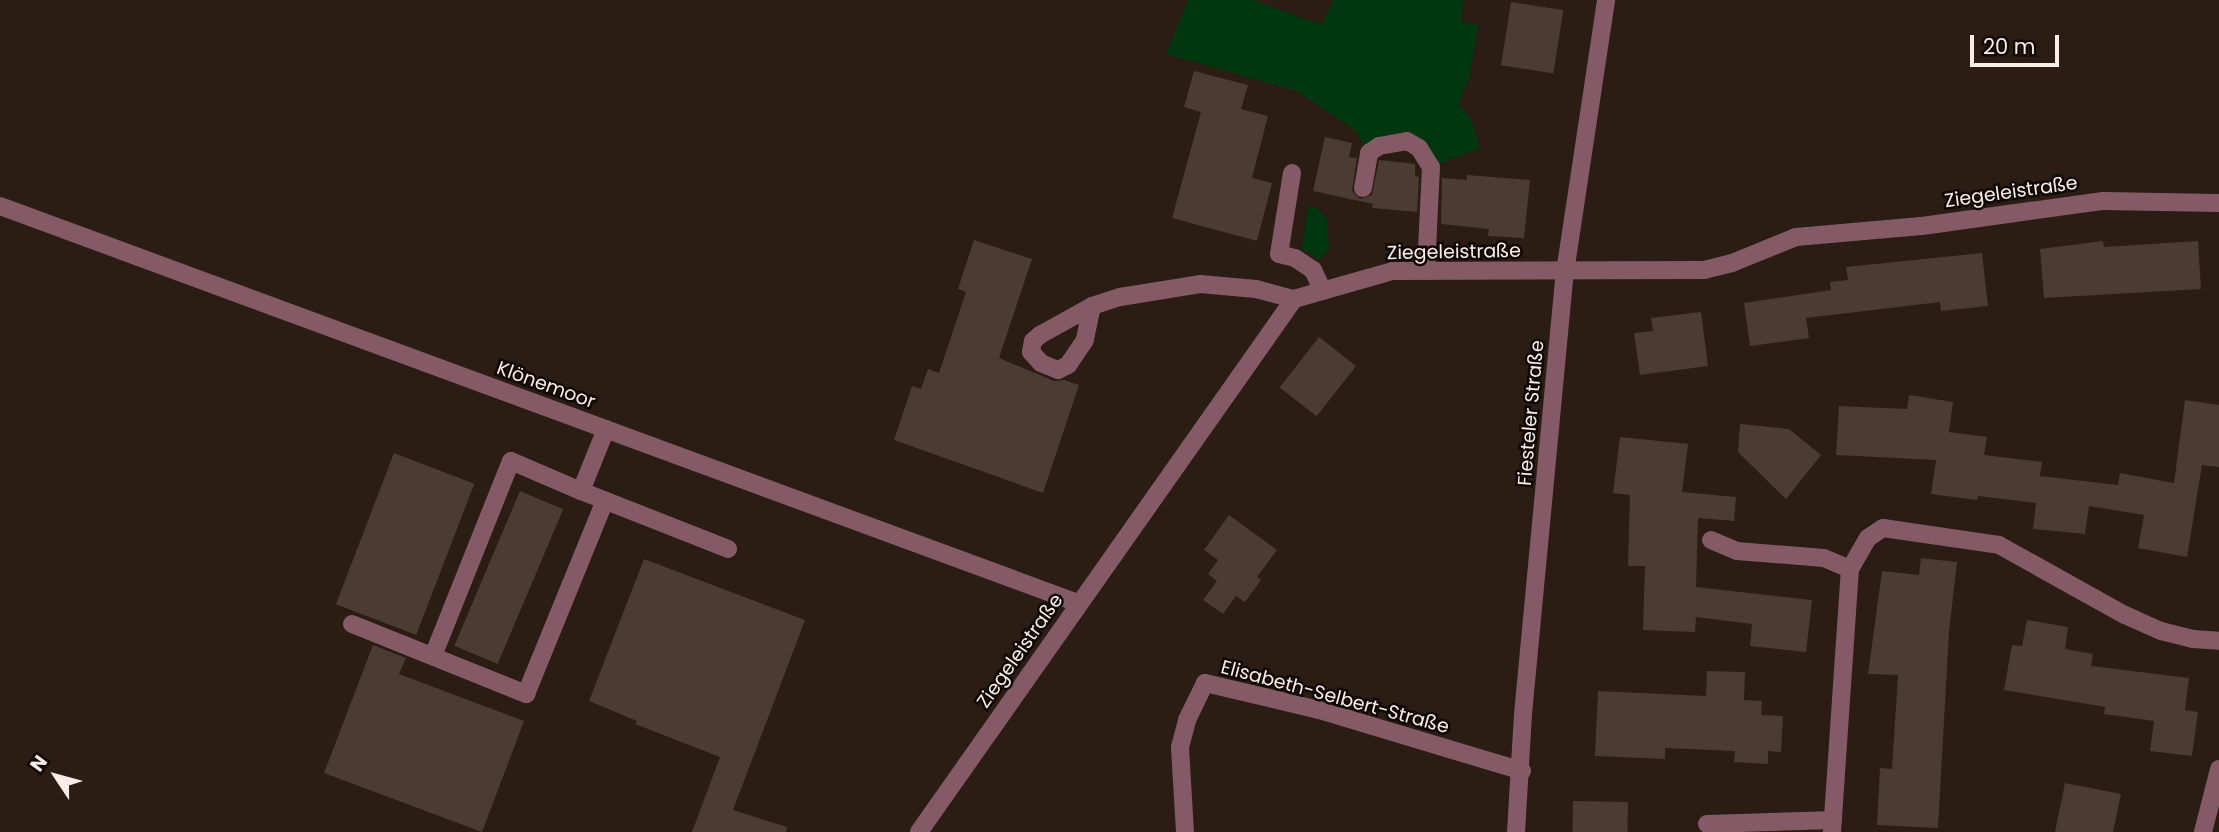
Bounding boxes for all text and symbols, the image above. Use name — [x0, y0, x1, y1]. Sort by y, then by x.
scale bar — [1974, 21, 2063, 65]
text: 20 m — [1983, 32, 2036, 61]
street label: Ziegeleistraße — [1943, 171, 2079, 213]
street label: Ziegeleistraße — [1387, 239, 1521, 265]
street label: Fiesteler Straße — [1513, 339, 1549, 487]
street label: Klönemoor — [494, 357, 598, 413]
street label: Ziegeleistraße — [972, 590, 1068, 712]
street label: Elisabeth-Selbert-Straße — [1218, 656, 1452, 738]
north arrow — [21, 741, 91, 811]
text: N — [23, 750, 54, 777]

